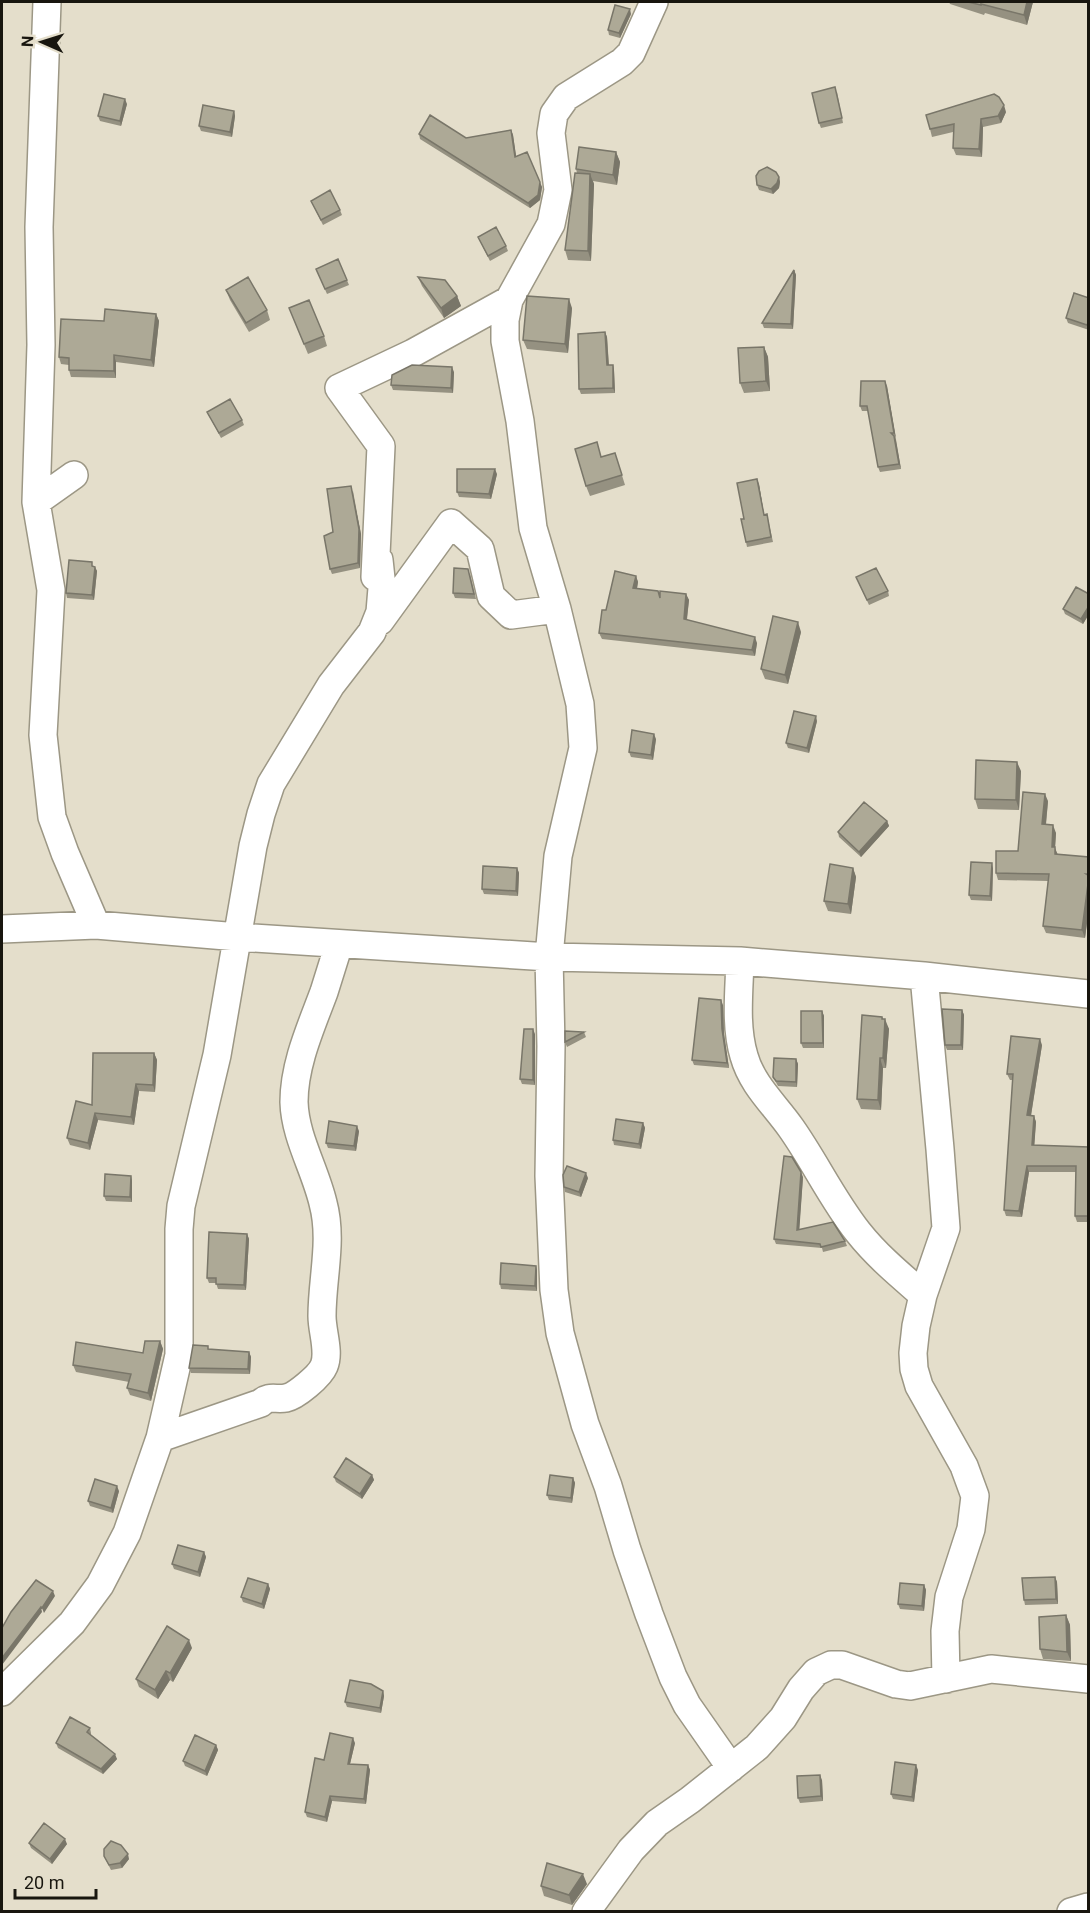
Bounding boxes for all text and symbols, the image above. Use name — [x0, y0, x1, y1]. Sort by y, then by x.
north arrow — [12, 12, 72, 72]
text: N — [18, 35, 37, 47]
scale bar — [15, 1862, 96, 1900]
text: 20 m — [24, 1872, 64, 1893]

